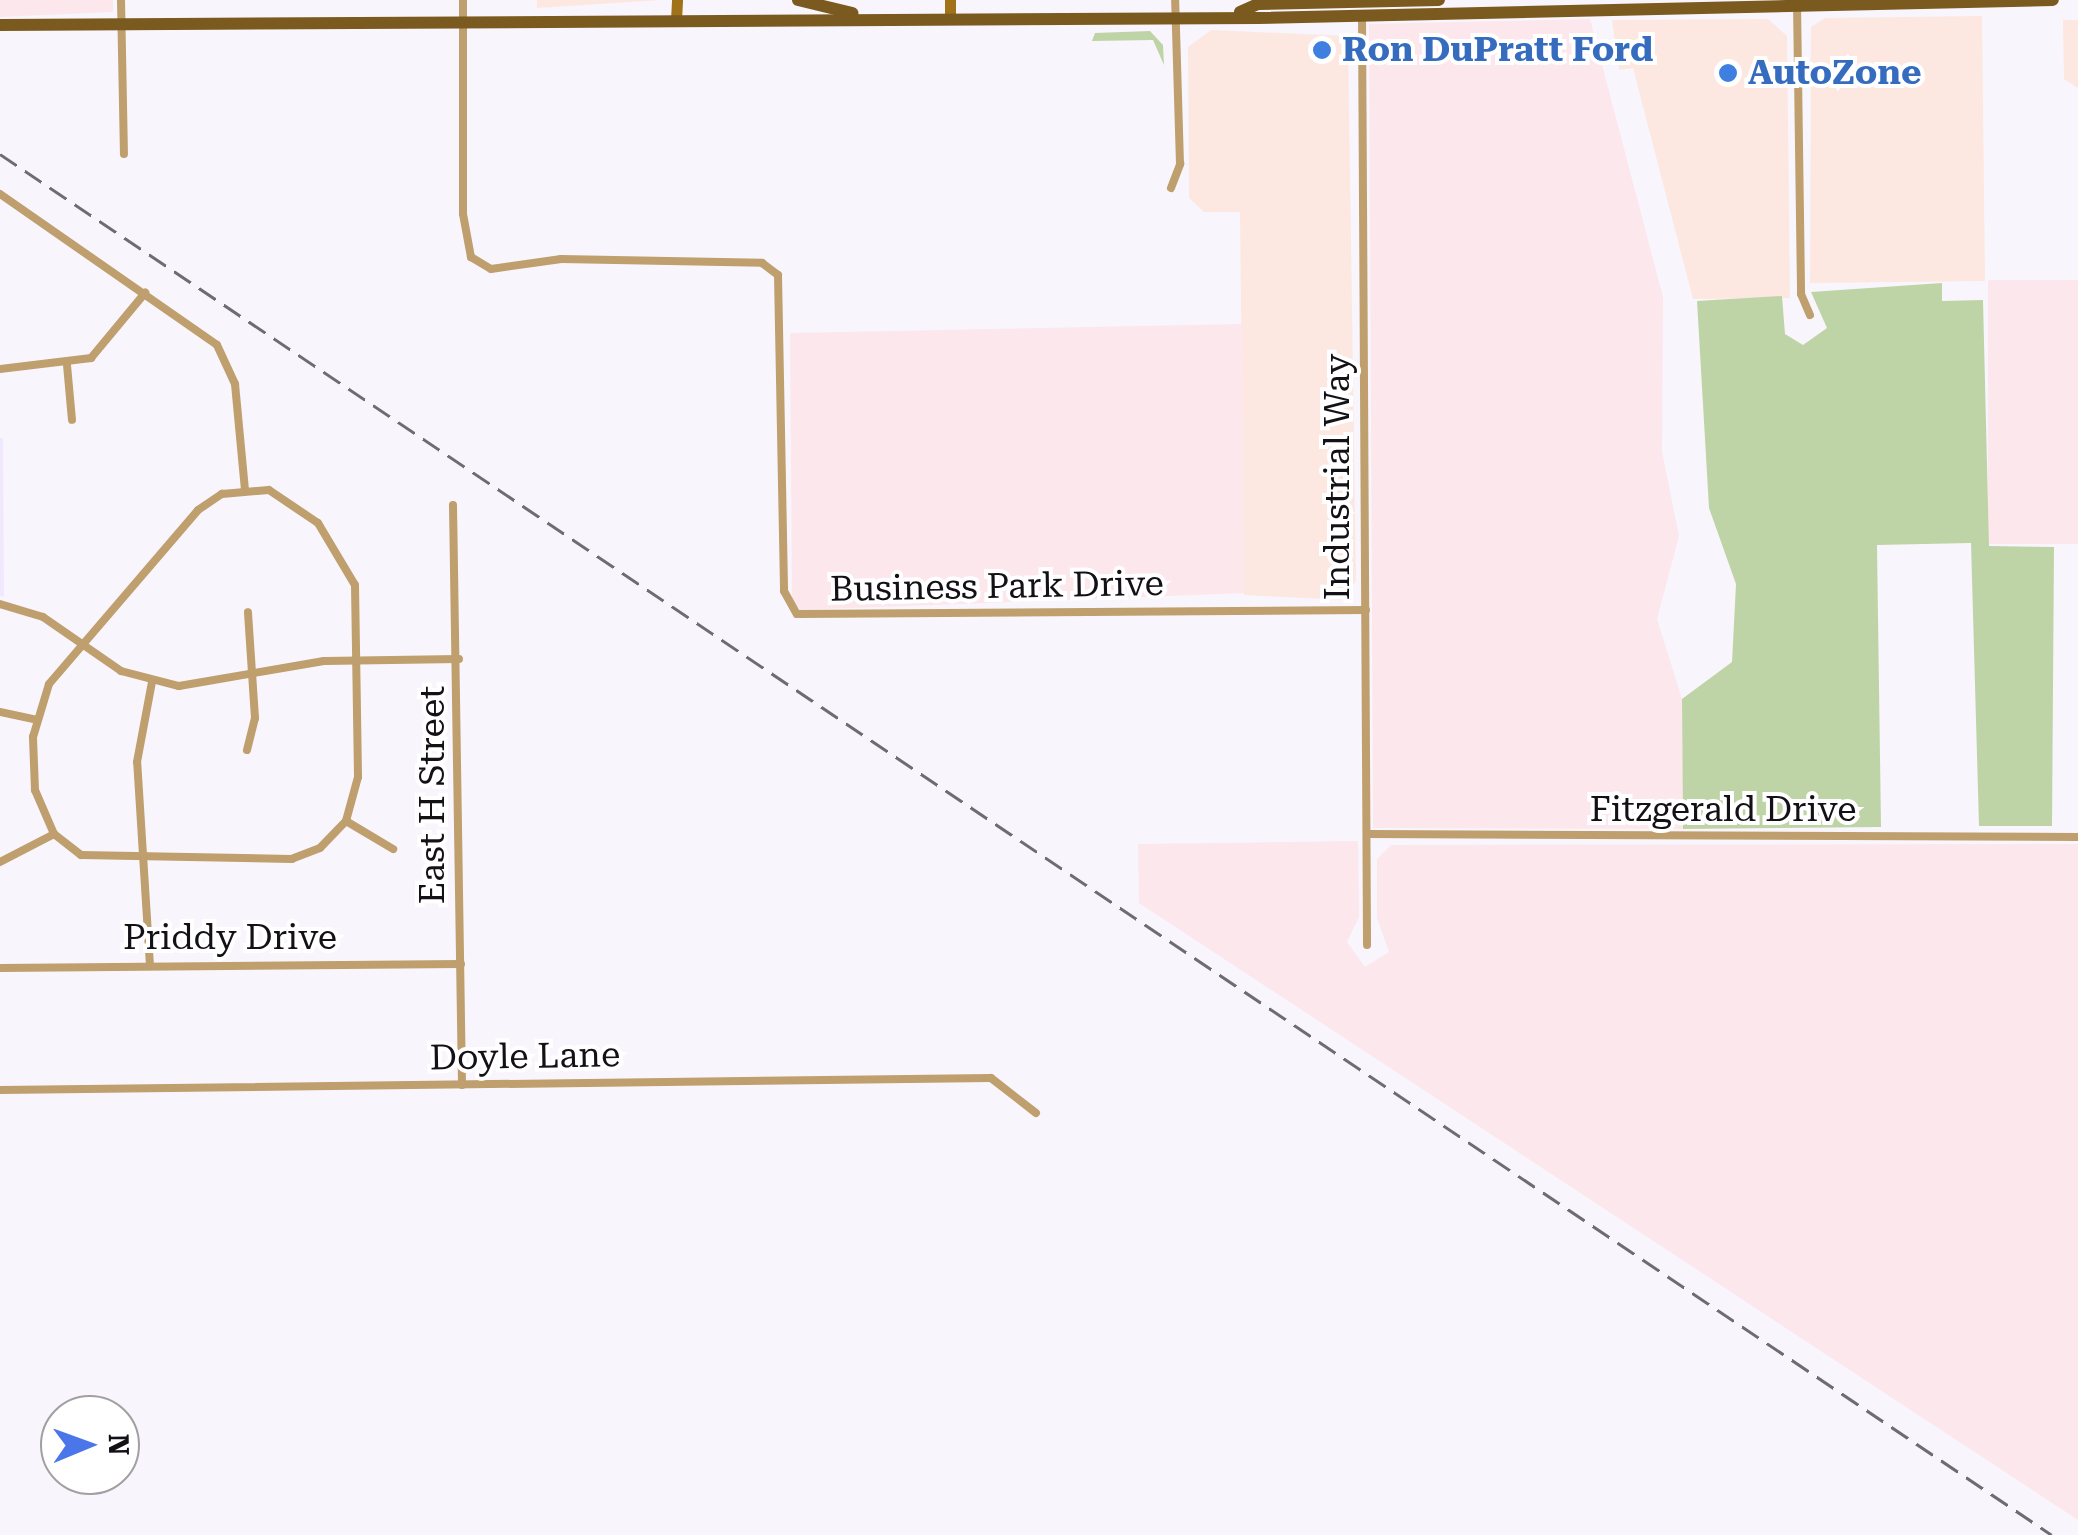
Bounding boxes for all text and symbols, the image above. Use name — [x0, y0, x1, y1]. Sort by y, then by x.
place label: Ron DuPratt Ford — [1342, 29, 1653, 71]
marker: Ron DuPratt Ford — [1311, 39, 1333, 61]
place label: AutoZone — [1748, 52, 1921, 94]
marker: AutoZone — [1717, 62, 1739, 84]
street label: Industrial Way — [1317, 354, 1359, 600]
street label: Business Park Drive — [830, 563, 1164, 611]
street label: East H Street — [412, 686, 454, 904]
street label: Fitzgerald Drive — [1590, 789, 1856, 831]
street label: Priddy Drive — [123, 917, 337, 959]
street label: Doyle Lane — [429, 1034, 621, 1080]
north arrow — [40, 1395, 140, 1495]
text: N — [102, 1433, 135, 1456]

